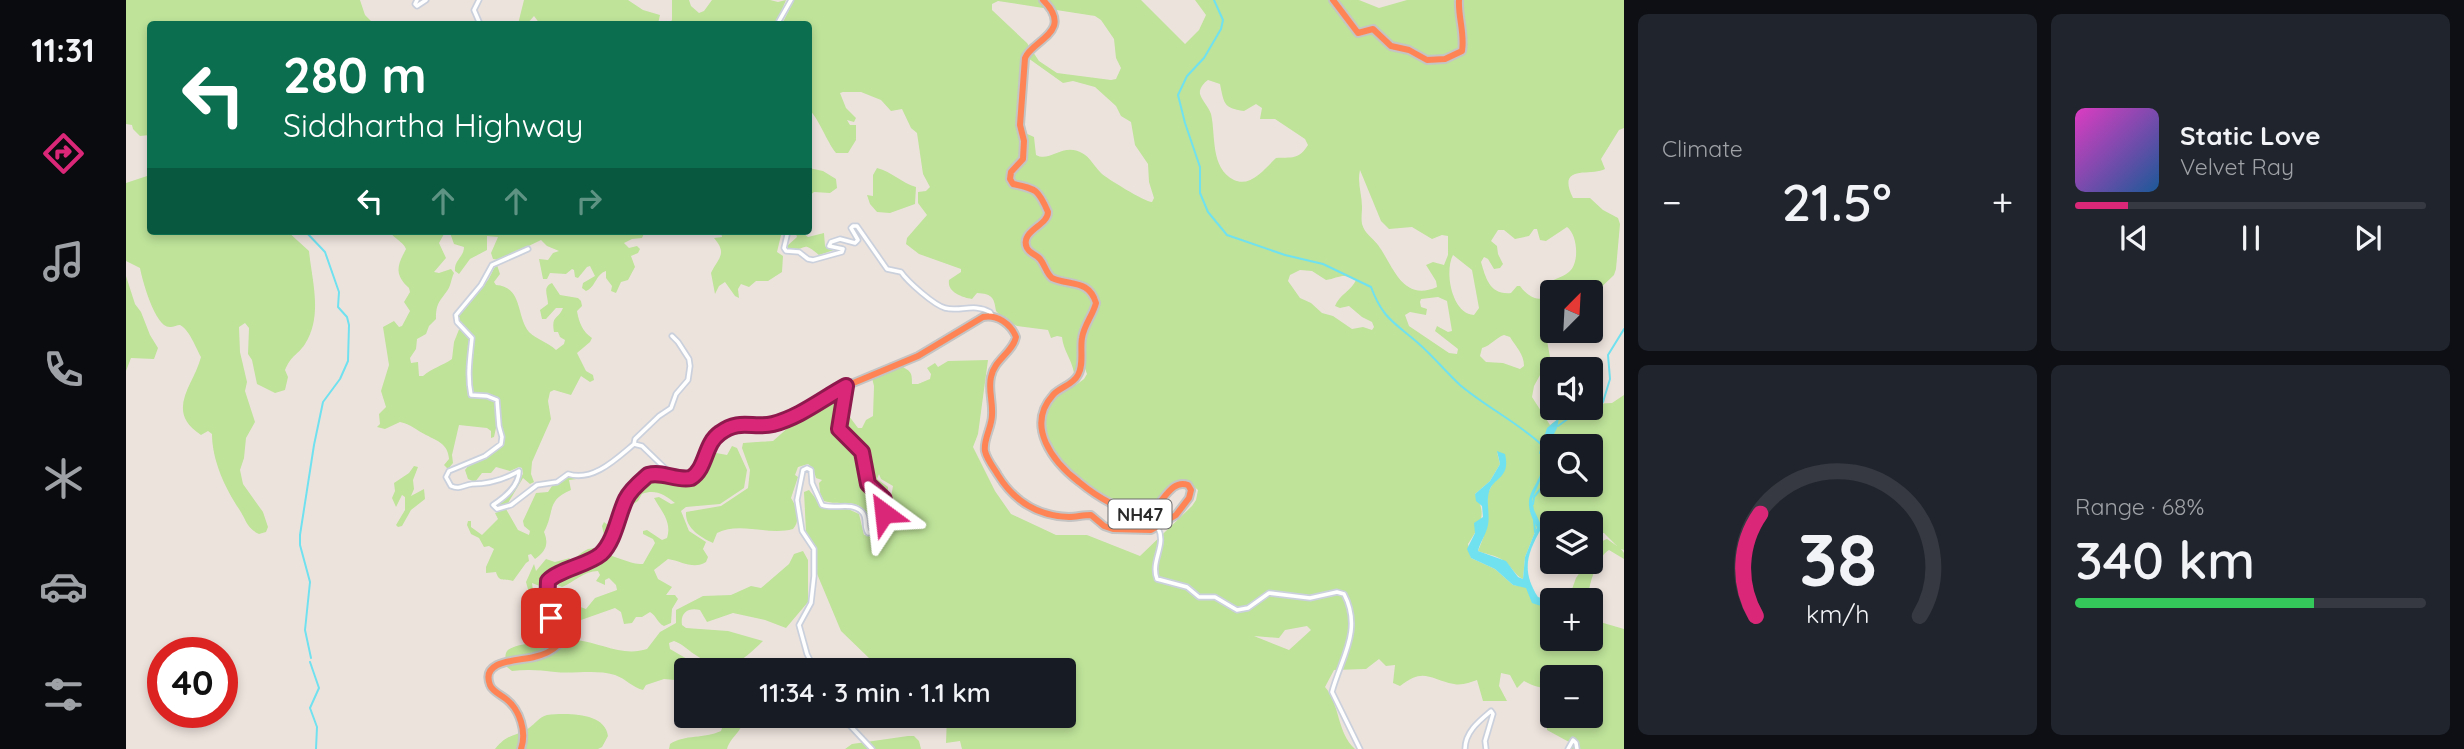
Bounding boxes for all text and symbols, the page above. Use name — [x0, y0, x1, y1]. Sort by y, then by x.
text: 11:31 — [31, 30, 95, 70]
text: 280 m — [283, 44, 427, 105]
icon: left — [168, 49, 259, 140]
text: Siddhartha Highway — [283, 105, 583, 145]
text: Static Love — [2180, 119, 2321, 152]
icon: directions — [39, 129, 88, 178]
text: Climate — [1662, 134, 1743, 163]
text: Velvet Ray — [2180, 152, 2294, 181]
text: 21.5° — [1782, 169, 1892, 234]
text: − — [1662, 178, 1682, 226]
text: + — [1992, 178, 2013, 226]
icon: left — [351, 182, 389, 220]
icon: ahead — [424, 182, 462, 220]
icon: ahead — [497, 182, 535, 220]
icon: right — [570, 182, 608, 220]
icon: previous — [2115, 219, 2153, 257]
icon: pause — [2232, 219, 2270, 257]
icon: next — [2349, 219, 2387, 257]
icon: music — [39, 237, 88, 286]
north arrow — [1540, 280, 1603, 343]
map controls — [1540, 280, 1603, 728]
icon: phone — [39, 345, 88, 394]
button: sound — [1540, 357, 1603, 420]
button: search — [1540, 434, 1603, 497]
icon: climate — [39, 454, 88, 503]
position arrow — [847, 476, 921, 550]
text: Range · 68% — [2075, 492, 2204, 521]
road number: NH47 — [1108, 500, 1172, 528]
button: layers — [1540, 511, 1603, 574]
text: 38 — [1798, 513, 1877, 604]
text: 340 km — [2075, 527, 2255, 592]
icon: car — [39, 562, 88, 611]
pin — [521, 588, 581, 648]
button: + — [1540, 588, 1603, 651]
text: km/h — [1806, 598, 1869, 629]
icon: arrive — [532, 599, 570, 637]
speed limit sign: 40 — [147, 637, 238, 728]
button: − — [1540, 665, 1603, 728]
icon: filters — [39, 670, 88, 719]
text: 11:34 · 3 min · 1.1 km — [759, 676, 991, 709]

